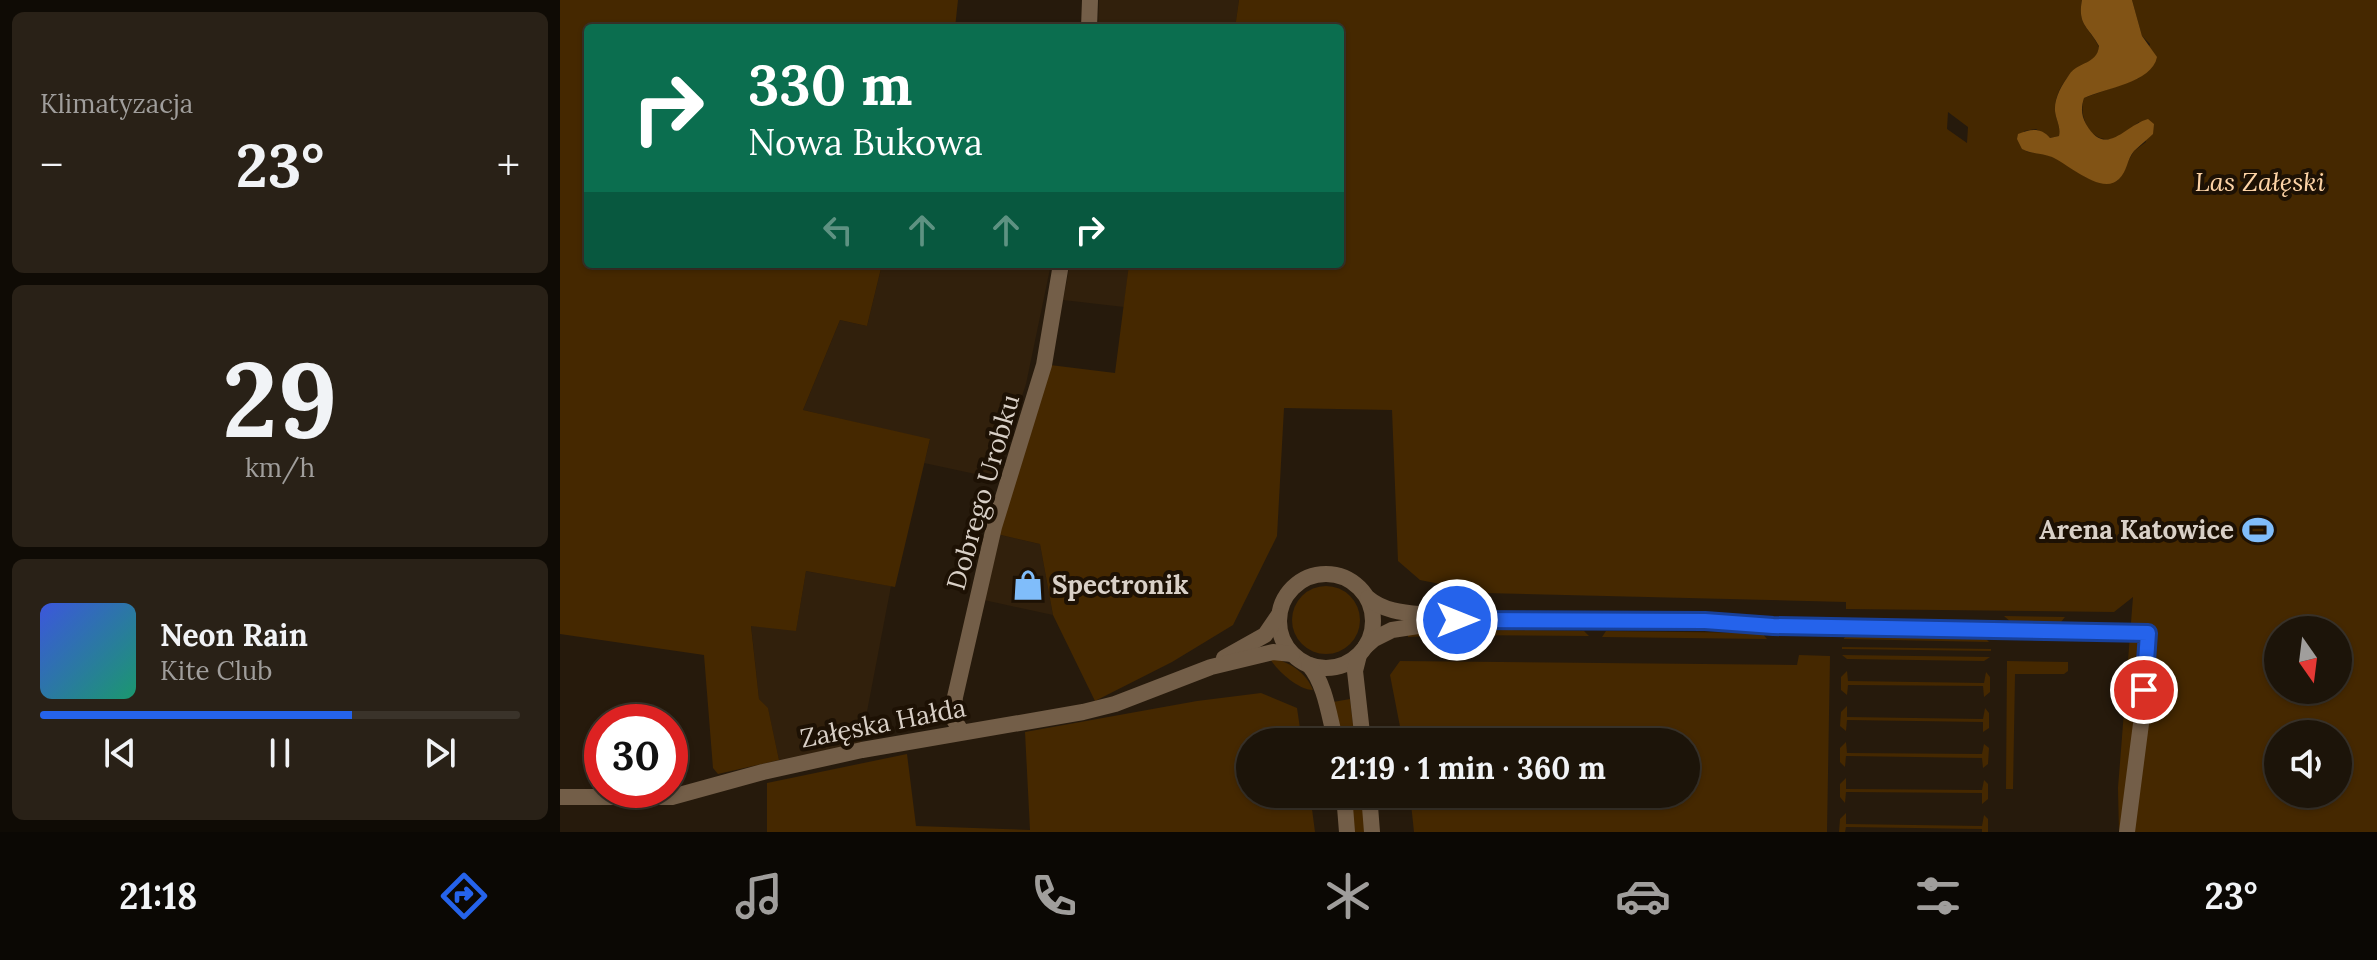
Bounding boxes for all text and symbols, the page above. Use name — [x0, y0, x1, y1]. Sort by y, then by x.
text: 330 m — [748, 49, 913, 120]
icon: right — [616, 56, 720, 160]
text: Klimatyzacja — [40, 87, 193, 120]
text: Nowa Bukowa — [748, 119, 983, 165]
text: 23° — [236, 127, 324, 203]
text: − — [40, 137, 63, 193]
text: + — [497, 137, 520, 193]
park label: Las Załęski — [2195, 165, 2326, 198]
icon: left — [816, 208, 860, 252]
icon: ahead — [900, 208, 944, 252]
icon: ahead — [984, 208, 1028, 252]
icon: right — [1068, 208, 1112, 252]
text: 29 — [222, 332, 338, 465]
street label: Dobrego Urobku — [939, 390, 1026, 593]
text: km/h — [245, 451, 315, 484]
place label: Arena Katowice — [2039, 513, 2234, 546]
sports icon: Arena Katowice — [2241, 513, 2275, 547]
shop icon: Spectronik — [1011, 568, 1045, 602]
place label: Spectronik — [1052, 568, 1189, 601]
position arrow — [1415, 578, 1499, 662]
text: Neon Rain — [160, 616, 308, 654]
north arrow — [2264, 616, 2352, 704]
map controls — [2264, 616, 2352, 808]
text: Kite Club — [160, 654, 272, 687]
pin — [2110, 656, 2178, 724]
icon: arrive — [2122, 668, 2166, 712]
street label: Załęska Hałda — [797, 690, 968, 755]
speed limit sign: 30 — [584, 704, 688, 808]
button: sound — [2264, 720, 2352, 808]
icon: previous — [98, 731, 142, 775]
icon: pause — [258, 731, 302, 775]
icon: next — [418, 731, 462, 775]
text: 21:19 · 1 min · 360 m — [1330, 749, 1606, 787]
icon: directions — [436, 868, 492, 924]
icon: music — [731, 868, 787, 924]
icon: phone — [1026, 868, 1082, 924]
icon: climate — [1320, 868, 1376, 924]
icon: car — [1615, 868, 1671, 924]
icon: filters — [1910, 868, 1966, 924]
text: 21:18 — [119, 873, 197, 919]
text: 23° — [2205, 873, 2258, 919]

